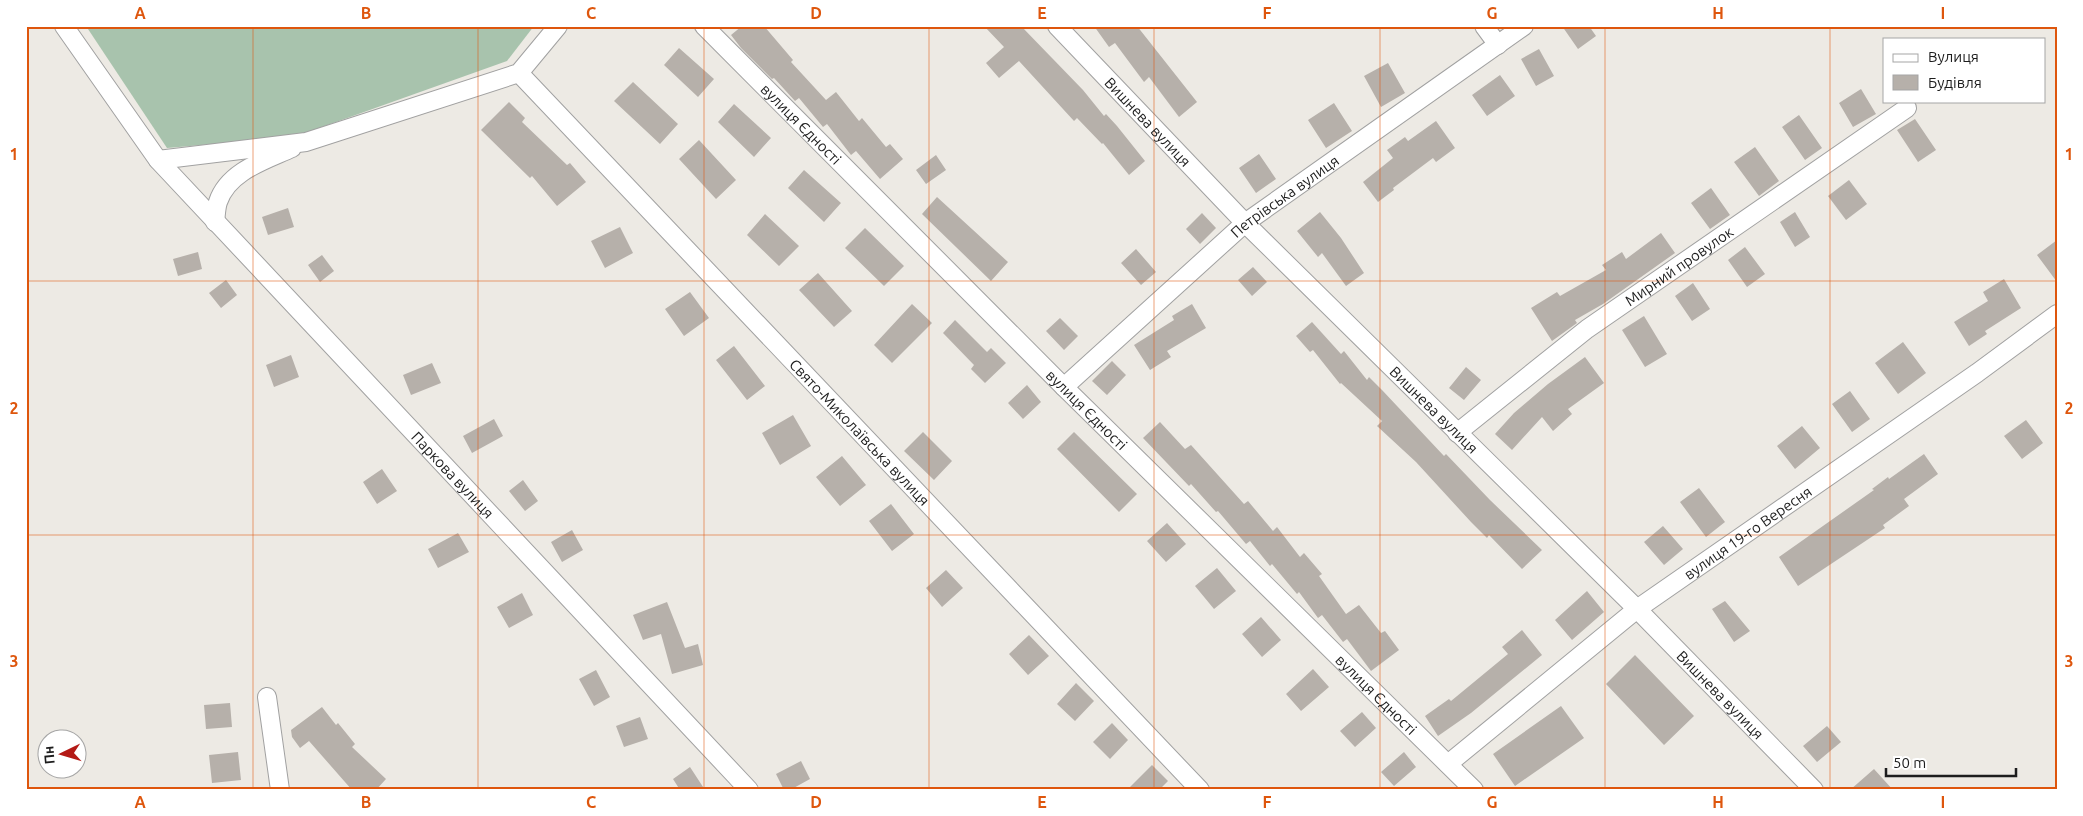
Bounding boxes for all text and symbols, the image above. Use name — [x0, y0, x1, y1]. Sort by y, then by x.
text: A — [134, 4, 146, 22]
text: B — [361, 4, 371, 22]
text: C — [586, 4, 596, 22]
text: D — [810, 4, 822, 22]
text: E — [1037, 4, 1047, 22]
text: F — [1263, 4, 1272, 22]
text: G — [1486, 4, 1498, 22]
text: H — [1712, 4, 1724, 22]
text: I — [1941, 4, 1945, 22]
legend — [1883, 38, 2046, 102]
text: Вулиця — [1928, 48, 1979, 65]
street label: Вишнева вулиця — [1102, 73, 1195, 170]
text: Будівля — [1928, 74, 1982, 91]
street label: вулиця Єдності — [758, 80, 845, 167]
text: 1 — [9, 145, 19, 163]
text: 1 — [2064, 145, 2074, 163]
street label: Петрівська вулиця — [1227, 151, 1342, 241]
street label: Мирний провулок — [1621, 222, 1736, 309]
street label: Свято-Миколаївська вулиця — [786, 355, 933, 509]
street label: Вишнева вулиця — [1387, 362, 1482, 456]
street label: вулиця Єдності — [1043, 366, 1131, 453]
text: 2 — [9, 399, 19, 417]
text: 2 — [2064, 399, 2074, 417]
street label: Паркова вулиця — [408, 428, 498, 521]
street label: вулиця 19-го Вересня — [1680, 482, 1815, 582]
street label: Вишнева вулиця — [1674, 647, 1767, 742]
street label: вулиця Єдності — [1333, 651, 1420, 738]
text: 3 — [9, 652, 19, 670]
text: 3 — [2064, 652, 2074, 670]
north arrow — [38, 728, 88, 778]
text: Пн — [40, 745, 58, 765]
scale bar — [1886, 746, 2016, 778]
text: 50 m — [1893, 754, 1926, 771]
text: A — [134, 793, 146, 811]
text: B — [361, 793, 371, 811]
text: C — [586, 793, 596, 811]
text: D — [810, 793, 822, 811]
text: E — [1037, 793, 1047, 811]
text: F — [1263, 793, 1272, 811]
text: G — [1486, 793, 1498, 811]
text: H — [1712, 793, 1724, 811]
text: I — [1941, 793, 1945, 811]

